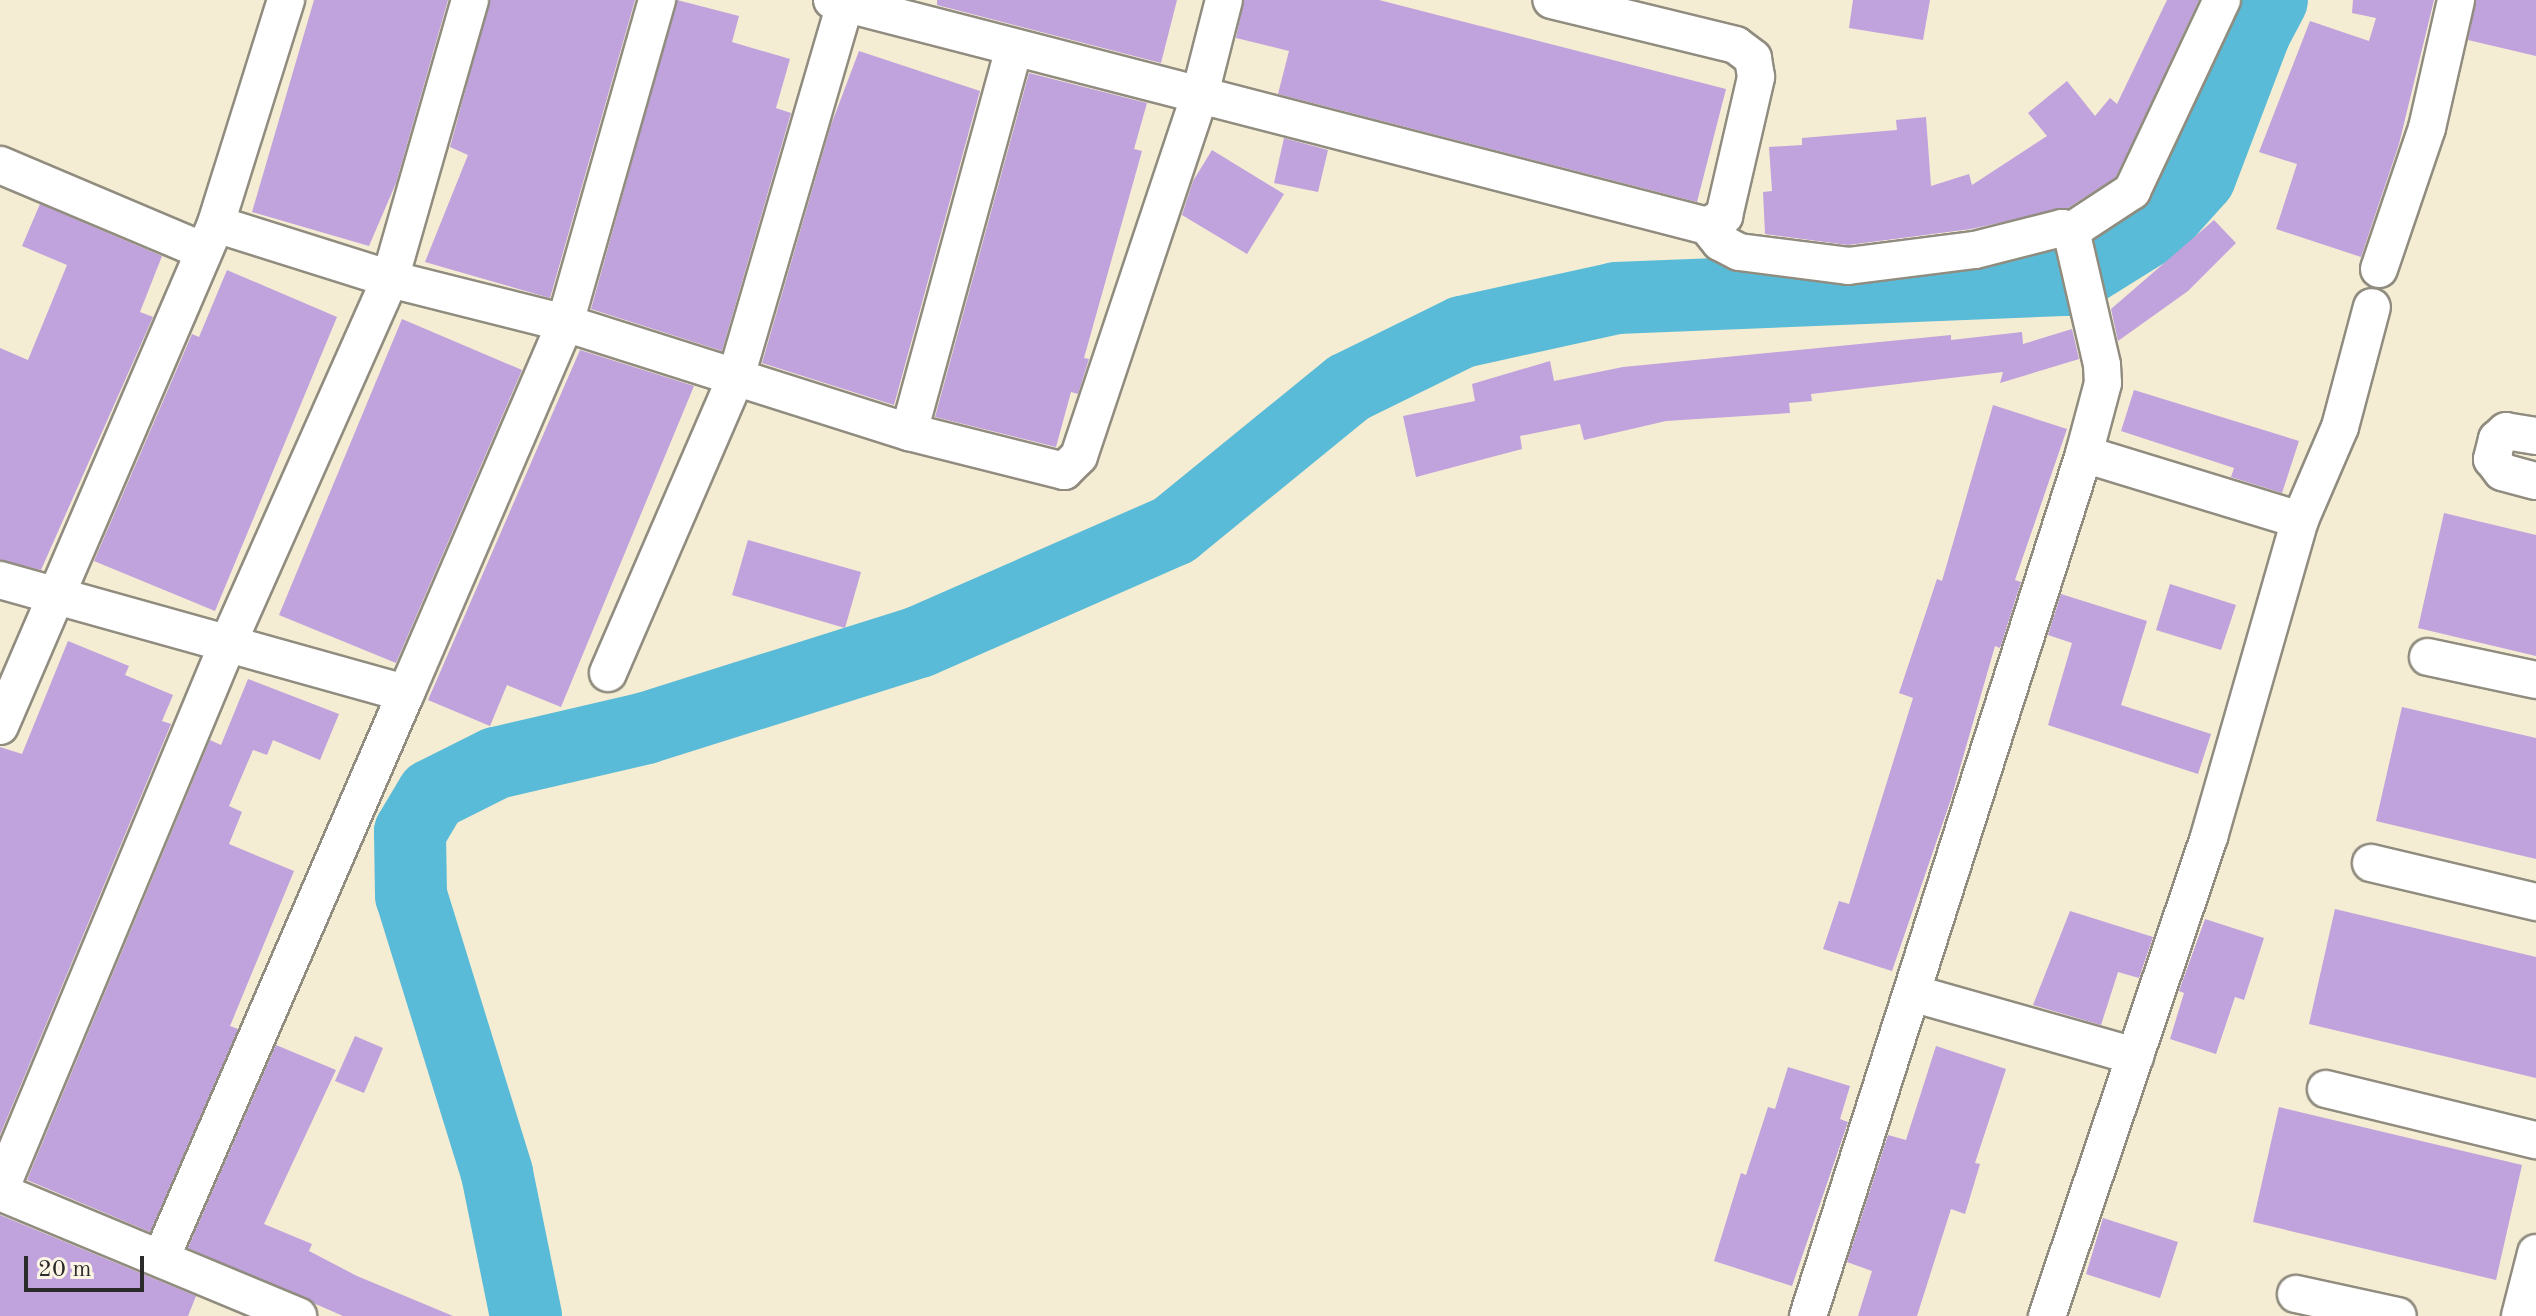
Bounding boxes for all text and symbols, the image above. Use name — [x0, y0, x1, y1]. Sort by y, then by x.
scale bar — [28, 1240, 148, 1290]
text: 20 m — [38, 1258, 92, 1282]

